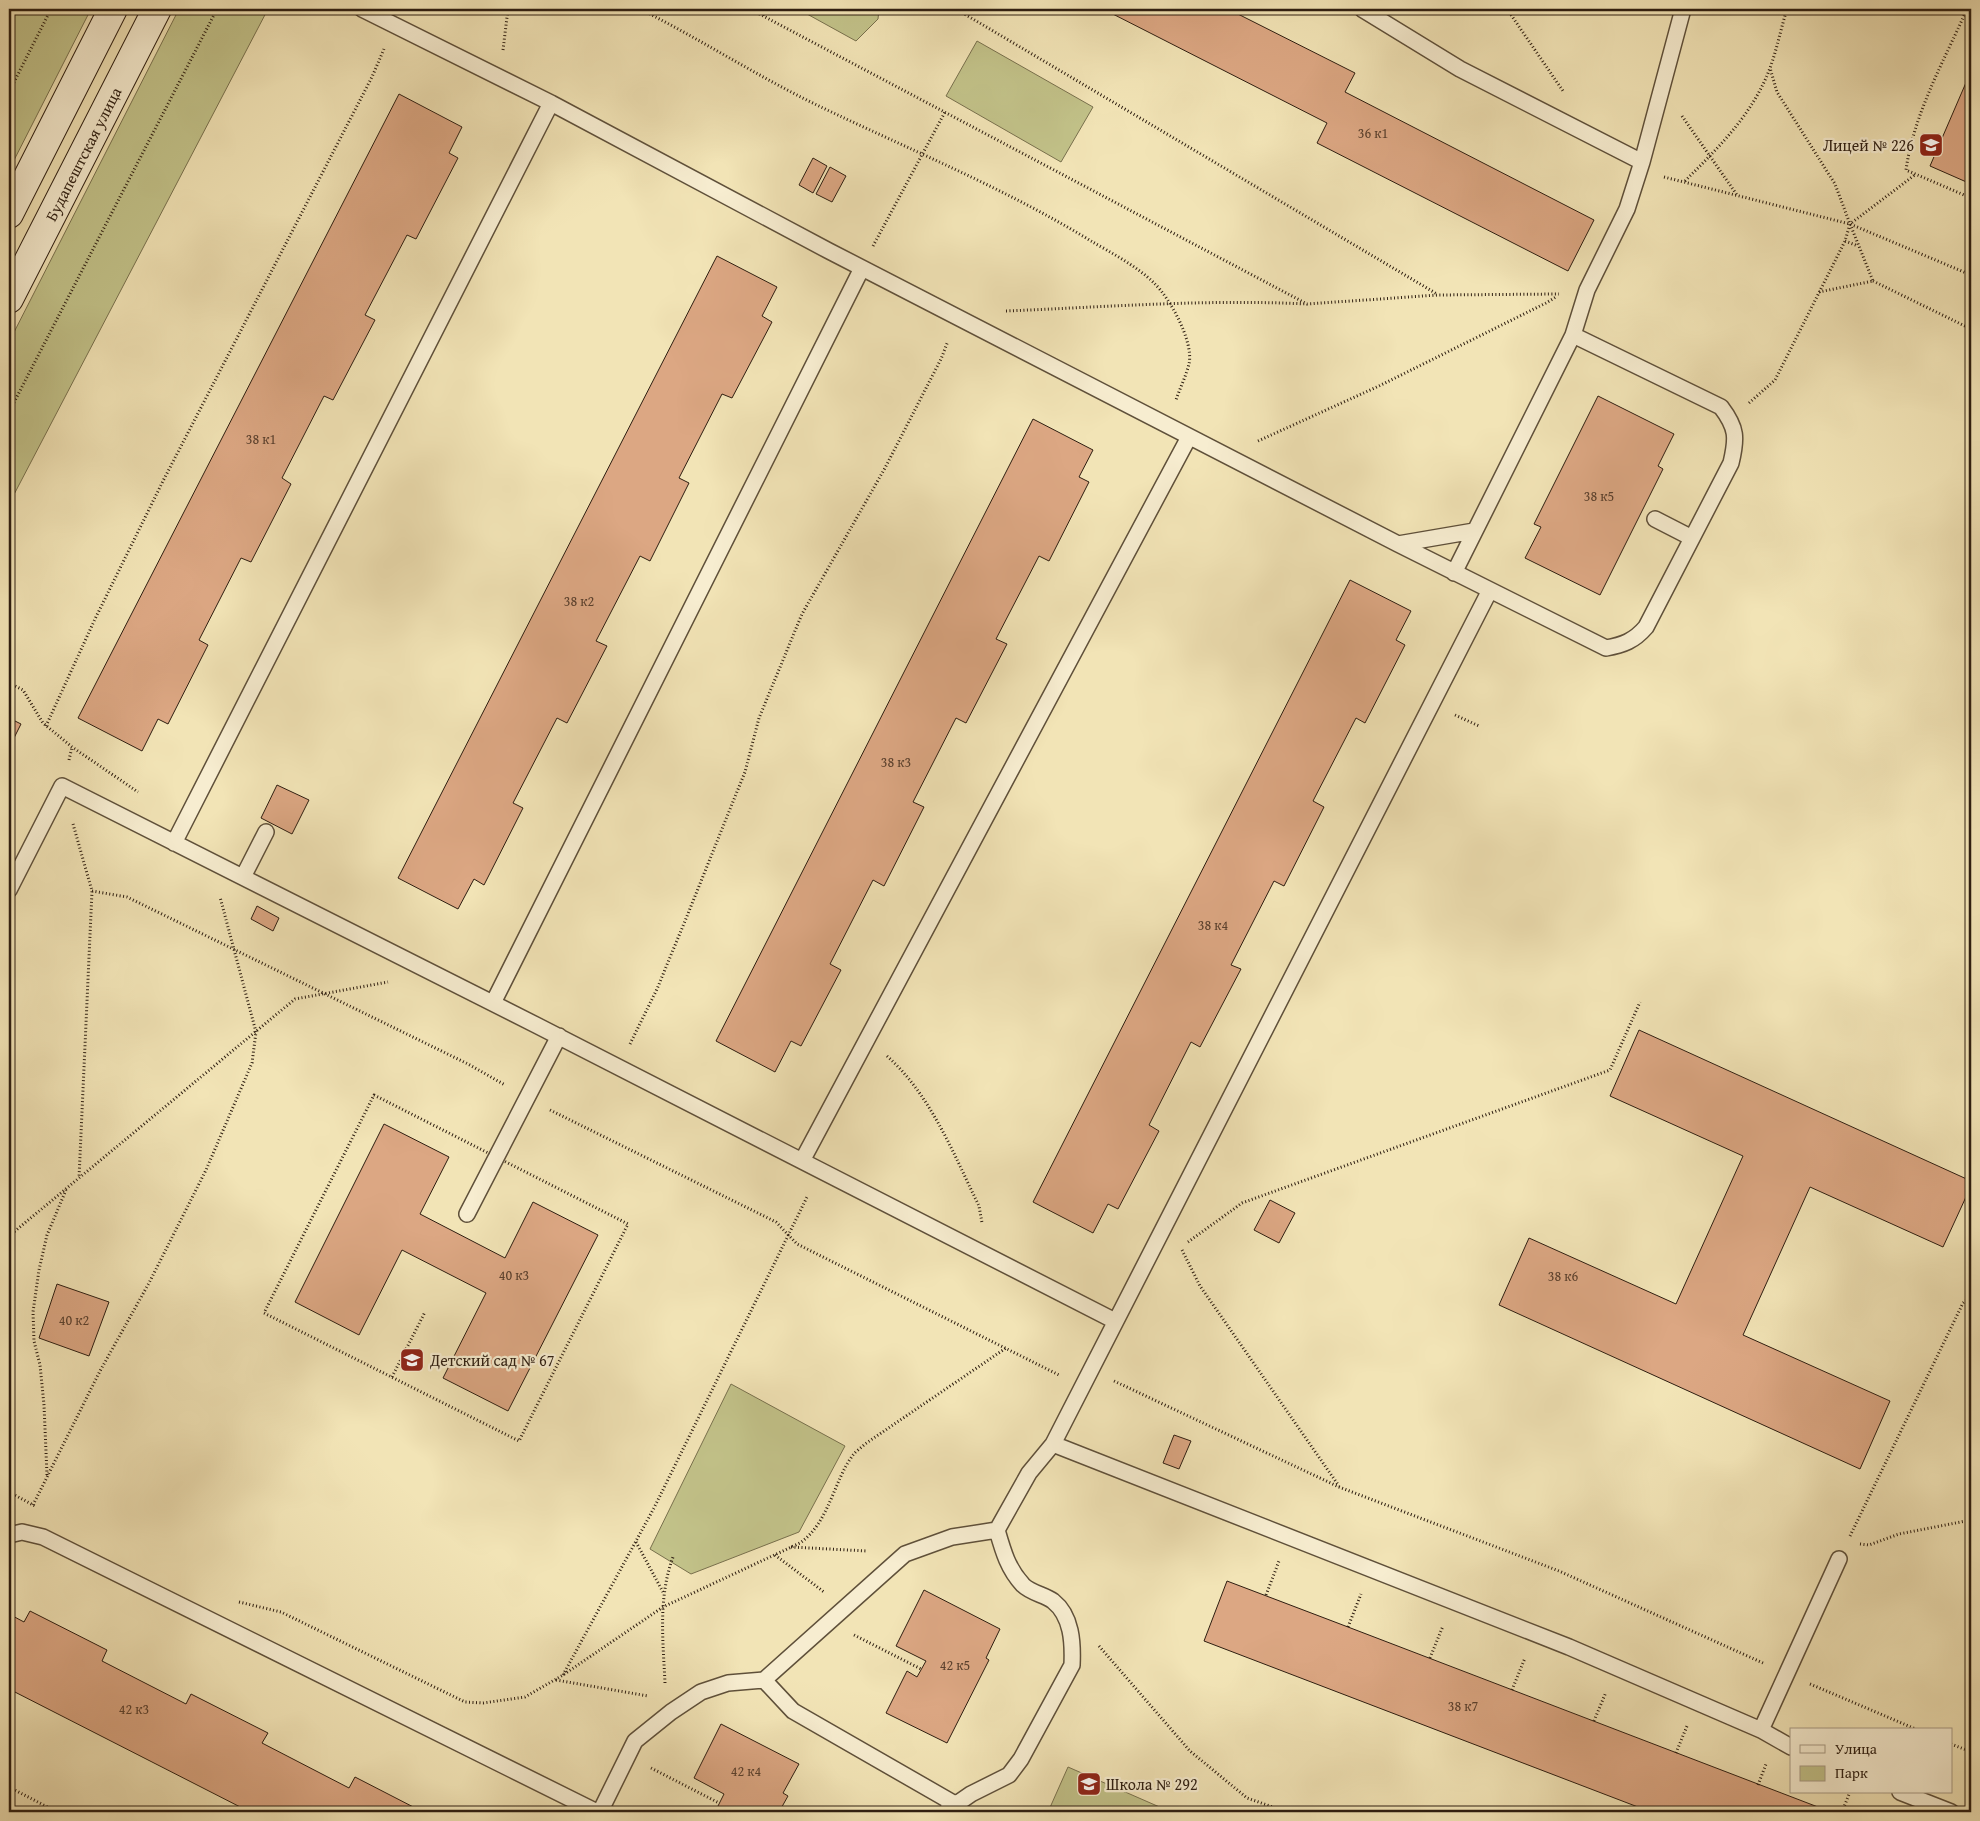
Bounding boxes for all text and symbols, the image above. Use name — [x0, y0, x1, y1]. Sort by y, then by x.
street label: Будапештская улица — [39, 82, 127, 225]
house number: 36 к1 — [1358, 123, 1388, 143]
school or university icon: Лицей № 226 — [1918, 132, 1944, 158]
place label: Лицей № 226 — [1823, 133, 1914, 157]
house number: 38 к1 — [246, 429, 276, 449]
house number: 38 к5 — [1584, 486, 1614, 506]
house number: 38 к2 — [564, 591, 594, 611]
house number: 38 к3 — [881, 752, 911, 772]
house number: 38 к4 — [1198, 915, 1229, 935]
house number: 40 к3 — [499, 1265, 529, 1285]
house number: 38 к6 — [1548, 1266, 1579, 1286]
house number: 40 к2 — [59, 1310, 89, 1330]
school or university icon: Детский сад № 67 — [399, 1347, 425, 1373]
place label: Детский сад № 67 — [429, 1348, 555, 1372]
house number: 42 к5 — [940, 1655, 970, 1675]
house number: 38 к7 — [1448, 1696, 1479, 1716]
house number: 42 к3 — [119, 1699, 149, 1719]
legend — [1790, 1728, 1952, 1794]
text: Улица — [1835, 1738, 1878, 1759]
house number: 42 к4 — [731, 1761, 762, 1781]
text: Парк — [1835, 1762, 1868, 1783]
school or university icon: Школа № 292 — [1076, 1771, 1102, 1797]
place label: Школа № 292 — [1106, 1772, 1198, 1796]

